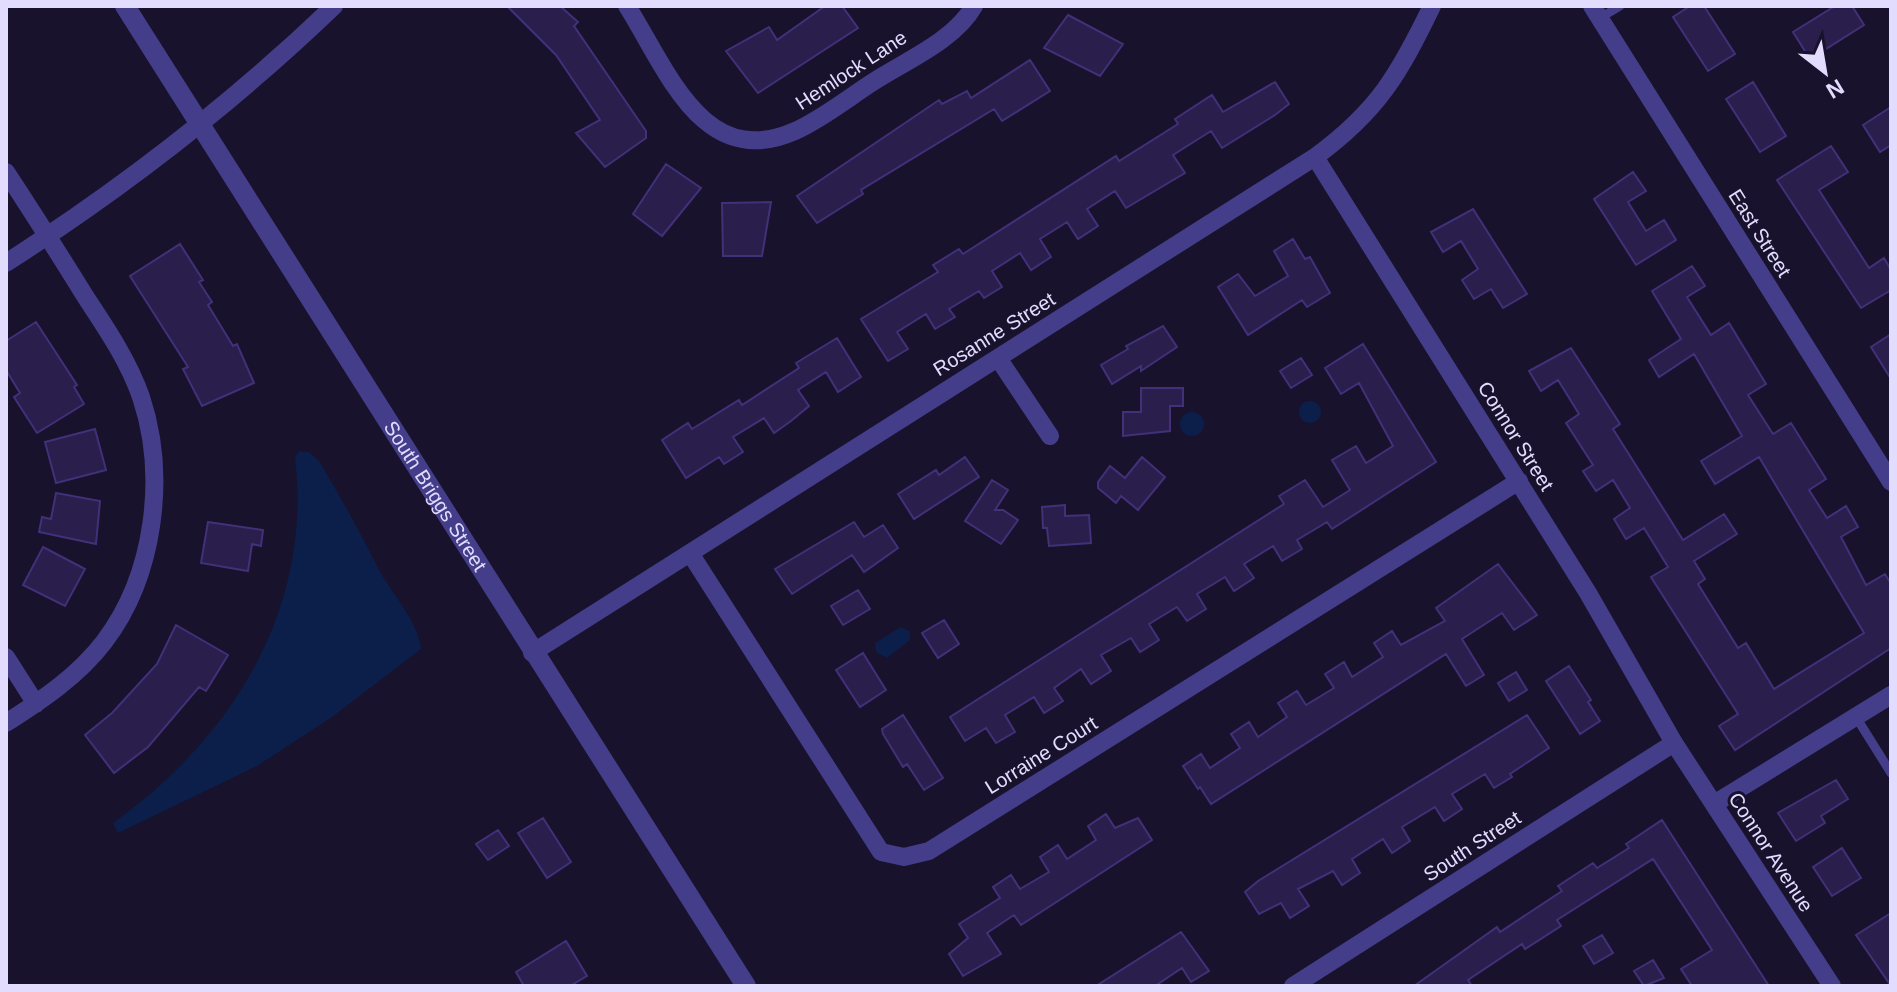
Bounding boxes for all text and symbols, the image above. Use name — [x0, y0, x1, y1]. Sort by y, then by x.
street label: Hemlock Lane — [791, 26, 911, 114]
north arrow — [1785, 32, 1865, 112]
text: N — [1822, 74, 1848, 104]
street label: East Street — [1724, 185, 1796, 281]
street label: Rosanne Street — [929, 288, 1059, 380]
street label: Connor Street — [1474, 377, 1559, 495]
street label: South Briggs Street — [380, 417, 491, 575]
street label: Lorraine Court — [981, 712, 1101, 798]
street label: Connor Avenue — [1724, 788, 1818, 916]
street label: South Street — [1419, 806, 1525, 886]

